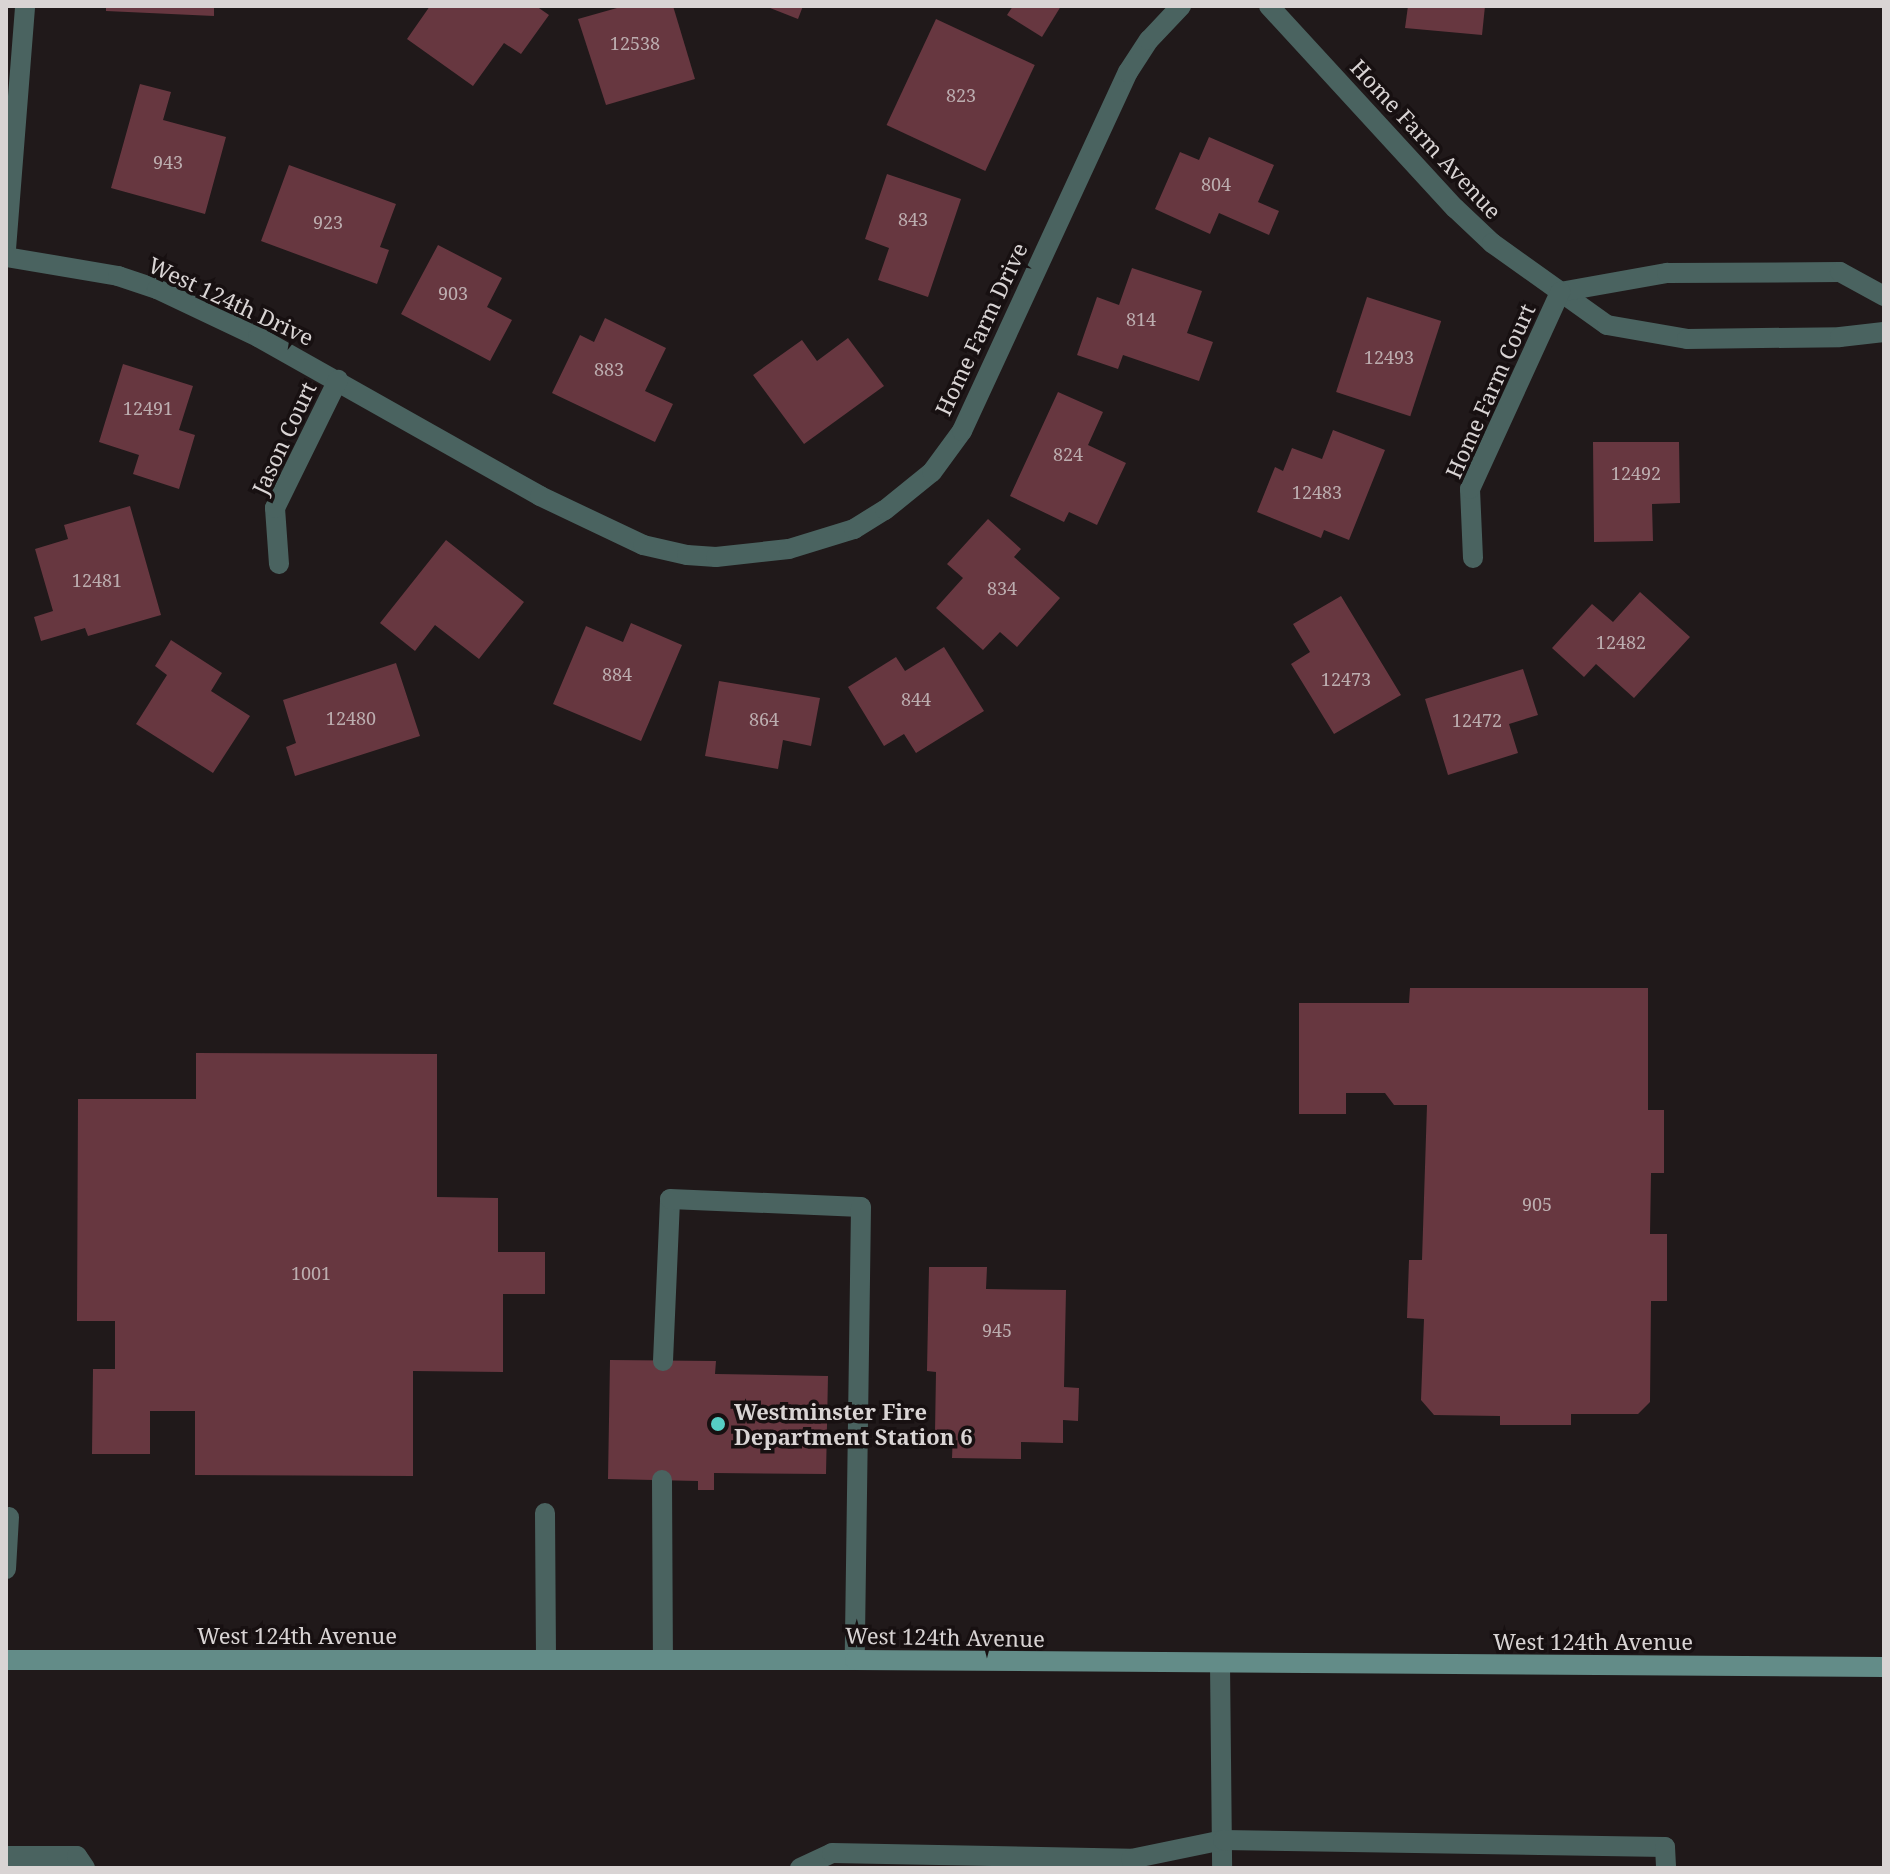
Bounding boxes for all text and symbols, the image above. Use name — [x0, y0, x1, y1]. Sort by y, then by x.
house number: 12538 — [610, 32, 660, 54]
street label: Home Farm Avenue — [1345, 54, 1507, 224]
house number: 823 — [946, 84, 976, 106]
house number: 943 — [153, 151, 183, 173]
house number: 804 — [1201, 173, 1231, 195]
house number: 843 — [898, 208, 928, 230]
house number: 923 — [313, 211, 343, 233]
street label: Home Farm Drive — [929, 238, 1033, 420]
street label: West 124th Drive — [144, 251, 318, 351]
house number: 903 — [438, 282, 468, 304]
street label: Home Farm Court — [1440, 300, 1540, 482]
house number: 814 — [1126, 308, 1156, 330]
house number: 12493 — [1364, 346, 1414, 368]
house number: 883 — [594, 358, 624, 380]
street label: Jason Court — [246, 378, 322, 498]
house number: 12491 — [123, 397, 173, 419]
house number: 824 — [1053, 443, 1083, 465]
house number: 12492 — [1611, 462, 1661, 484]
house number: 12483 — [1292, 481, 1342, 503]
house number: 12481 — [72, 569, 122, 591]
house number: 834 — [987, 577, 1017, 599]
house number: 12482 — [1596, 631, 1646, 653]
house number: 884 — [602, 663, 632, 685]
house number: 12473 — [1321, 668, 1371, 690]
house number: 844 — [901, 688, 931, 710]
house number: 12480 — [326, 707, 376, 729]
house number: 864 — [749, 708, 779, 730]
house number: 12472 — [1452, 709, 1502, 731]
house number: 905 — [1522, 1193, 1552, 1215]
house number: 1001 — [291, 1262, 331, 1284]
house number: 945 — [982, 1319, 1012, 1341]
place label: Westminster Fire Department Station 6 — [734, 1398, 973, 1450]
marker: Westminster Fire Department Station 6 — [709, 1415, 727, 1433]
street label: West 124th Avenue — [845, 1622, 1045, 1652]
street label: West 124th Avenue — [197, 1623, 397, 1649]
street label: West 124th Avenue — [1493, 1629, 1693, 1655]

